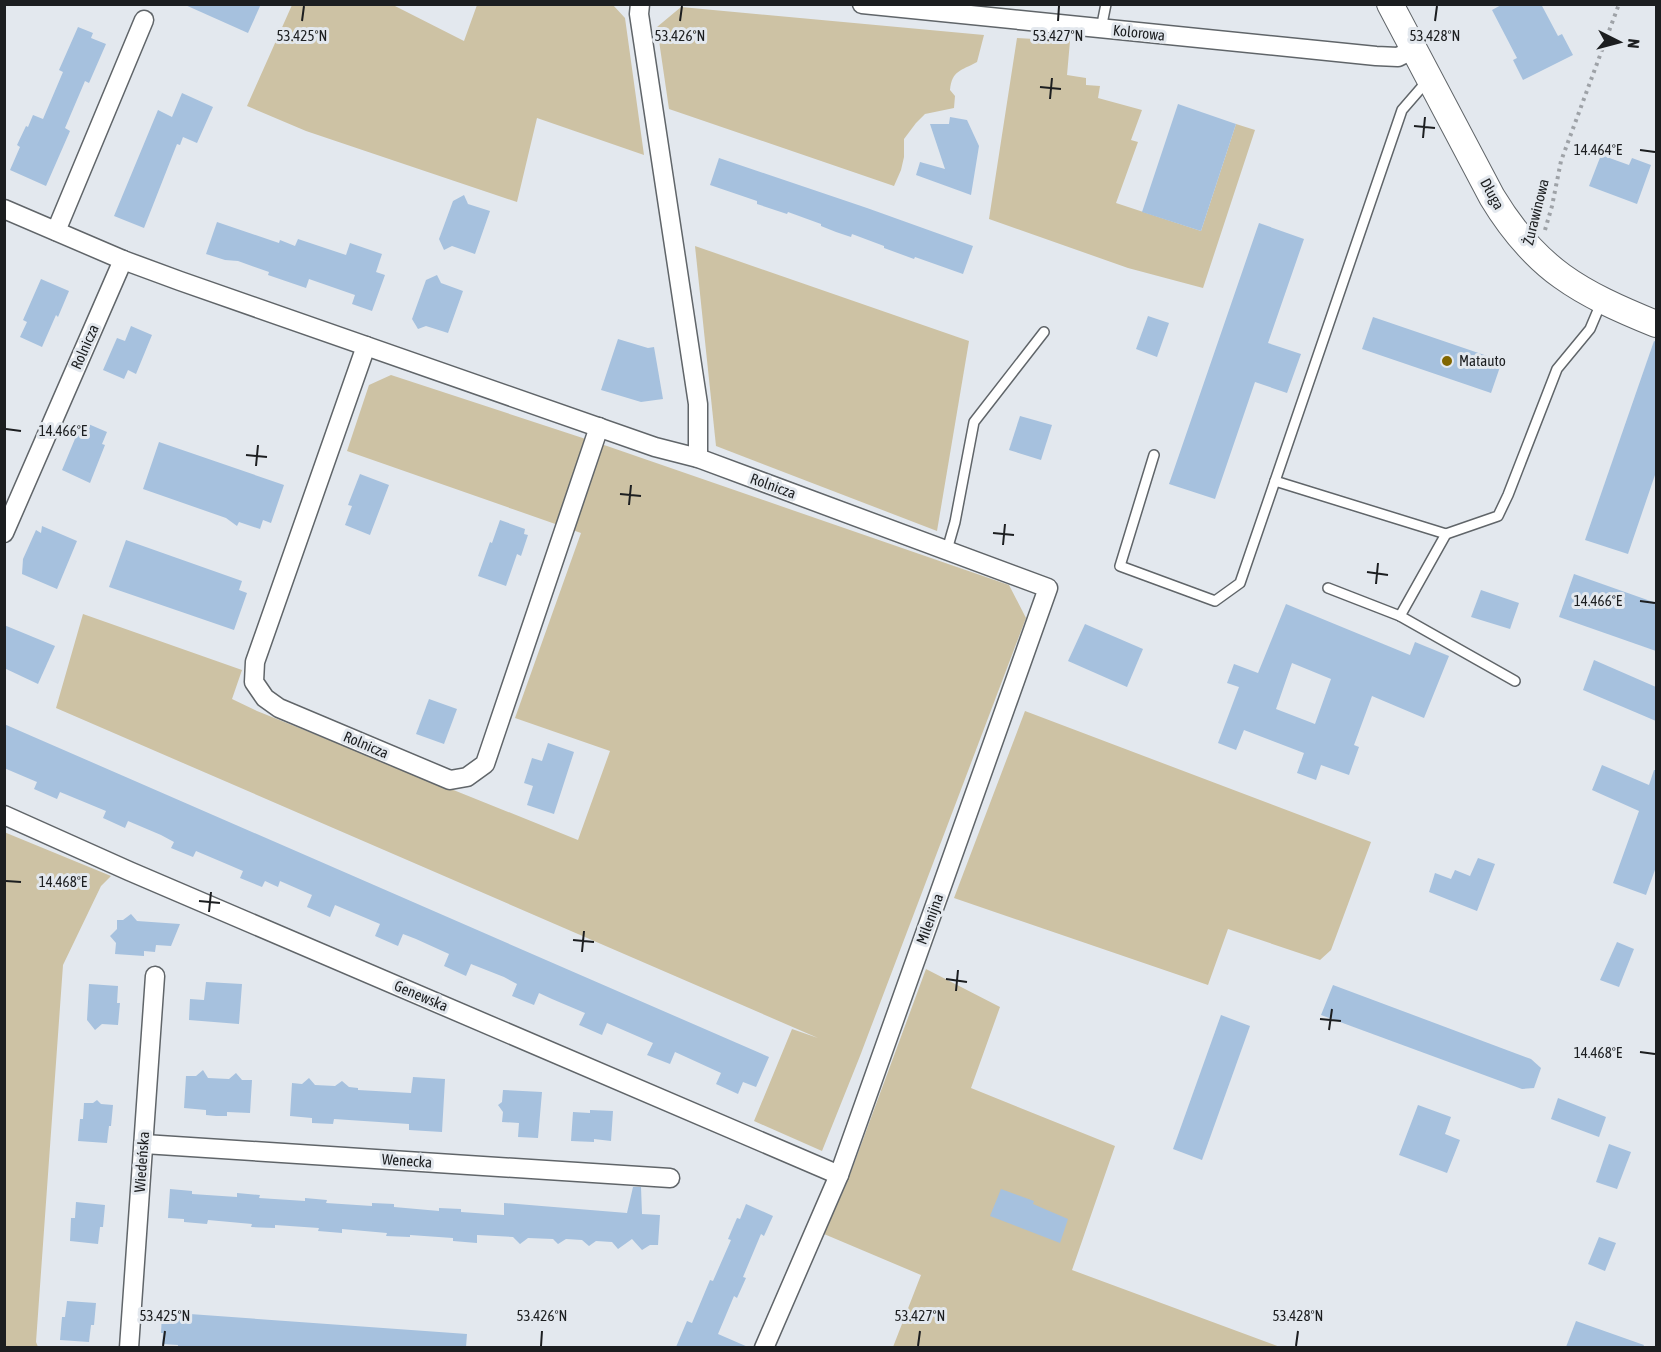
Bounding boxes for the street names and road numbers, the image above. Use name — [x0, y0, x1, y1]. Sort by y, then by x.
street label: Kolorowa — [1112, 21, 1166, 44]
street label: Długa — [1477, 175, 1508, 212]
street label: Żurawinowa — [1519, 177, 1552, 247]
street label: Rolnicza — [67, 322, 102, 372]
street label: Rolnicza — [748, 469, 798, 502]
street label: Rolnicza — [341, 727, 391, 762]
street label: Milenijna — [913, 891, 947, 946]
street label: Genewska — [392, 977, 451, 1014]
street label: Wiedeńska — [131, 1131, 152, 1193]
street label: Wenecka — [381, 1150, 433, 1171]

